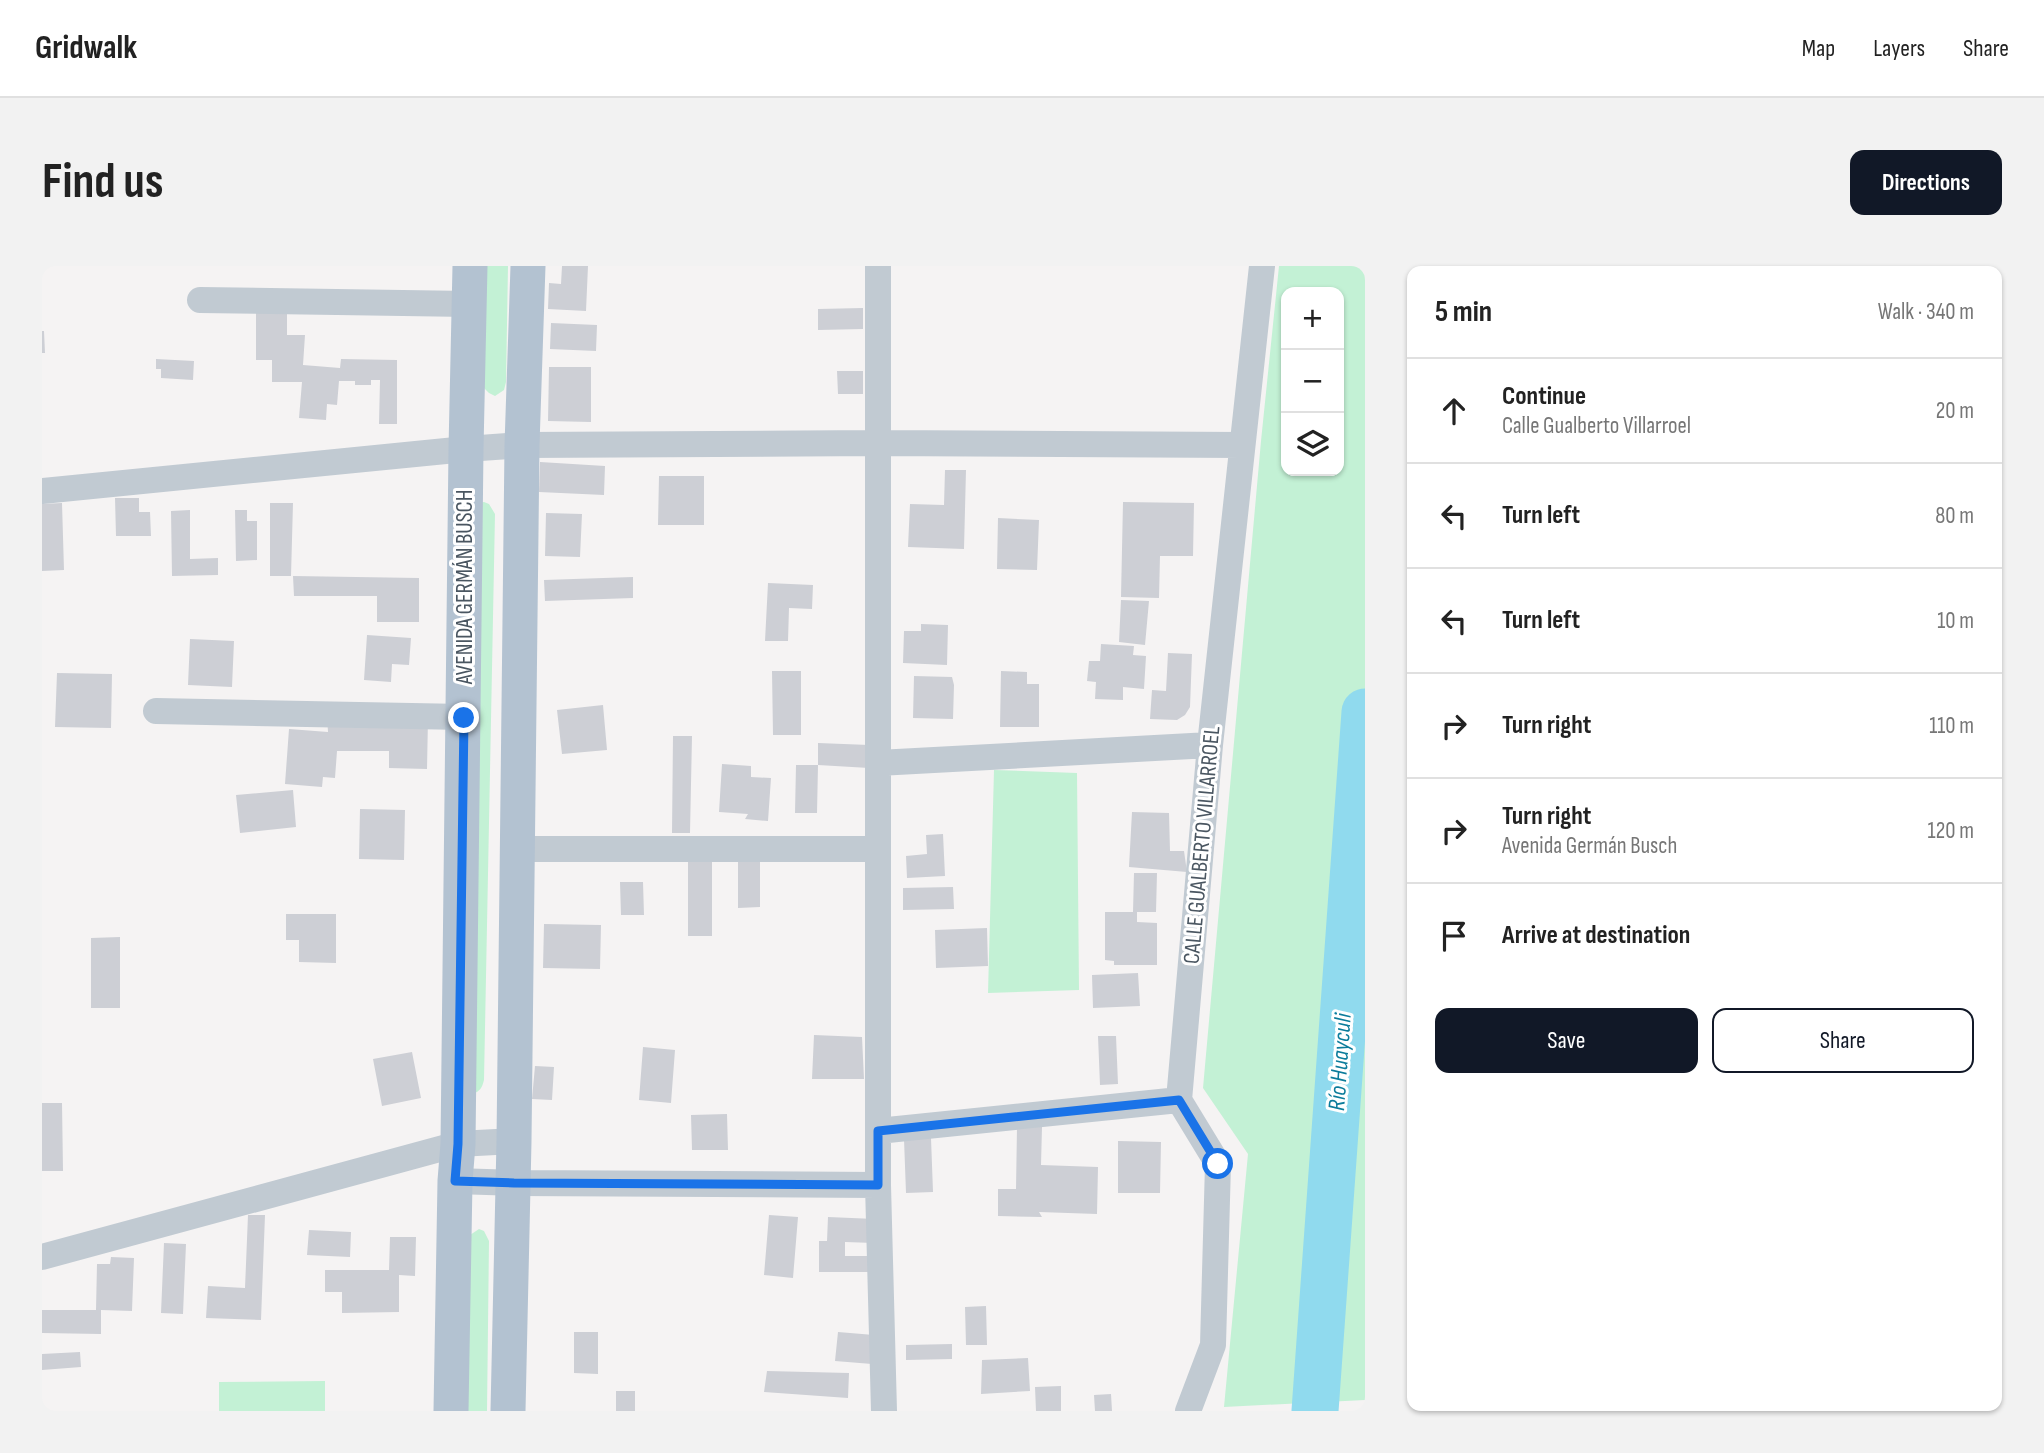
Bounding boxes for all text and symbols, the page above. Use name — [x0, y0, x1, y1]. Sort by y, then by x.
text: Gridwalk — [35, 28, 137, 68]
text: Map — [1802, 34, 1835, 63]
text: Layers — [1873, 34, 1925, 63]
text: Share — [1963, 34, 2009, 63]
button: Directions — [1850, 150, 2002, 215]
text: Find us — [42, 153, 164, 212]
map controls — [1281, 287, 1344, 476]
button: + — [1281, 287, 1344, 350]
text: 5 min — [1435, 294, 1492, 330]
text: Walk · 340 m — [1878, 298, 1974, 326]
button: − — [1281, 350, 1344, 413]
text: Continue — [1502, 381, 1586, 412]
icon: ahead — [1435, 392, 1473, 430]
text: 20 m — [1936, 397, 1974, 425]
text: Calle Gualberto Villarroel — [1502, 412, 1691, 440]
button: layers — [1281, 413, 1344, 476]
street label: AVENIDA GERMÁN BUSCH — [451, 490, 479, 685]
icon: left — [1435, 497, 1473, 535]
text: Turn left — [1502, 500, 1580, 531]
text: 80 m — [1935, 502, 1974, 530]
icon: left — [1435, 602, 1473, 640]
text: Turn left — [1502, 605, 1580, 636]
text: 10 m — [1937, 607, 1974, 635]
route end — [448, 702, 479, 733]
icon: right — [1435, 707, 1473, 745]
text: Turn right — [1502, 710, 1591, 741]
text: 110 m — [1929, 712, 1974, 740]
street label: CALLE GUALBERTO VILLARROEL — [1178, 724, 1226, 965]
text: Turn right — [1502, 801, 1591, 832]
icon: right — [1435, 812, 1473, 850]
text: 120 m — [1928, 817, 1974, 845]
text: Avenida Germán Busch — [1502, 832, 1677, 860]
icon: arrive — [1435, 917, 1473, 955]
text: Arrive at destination — [1502, 920, 1690, 951]
button: Save — [1435, 1008, 1698, 1073]
button: Share — [1712, 1008, 1974, 1073]
water label: Río Huayculi — [1322, 1012, 1358, 1112]
route start — [1202, 1148, 1233, 1179]

